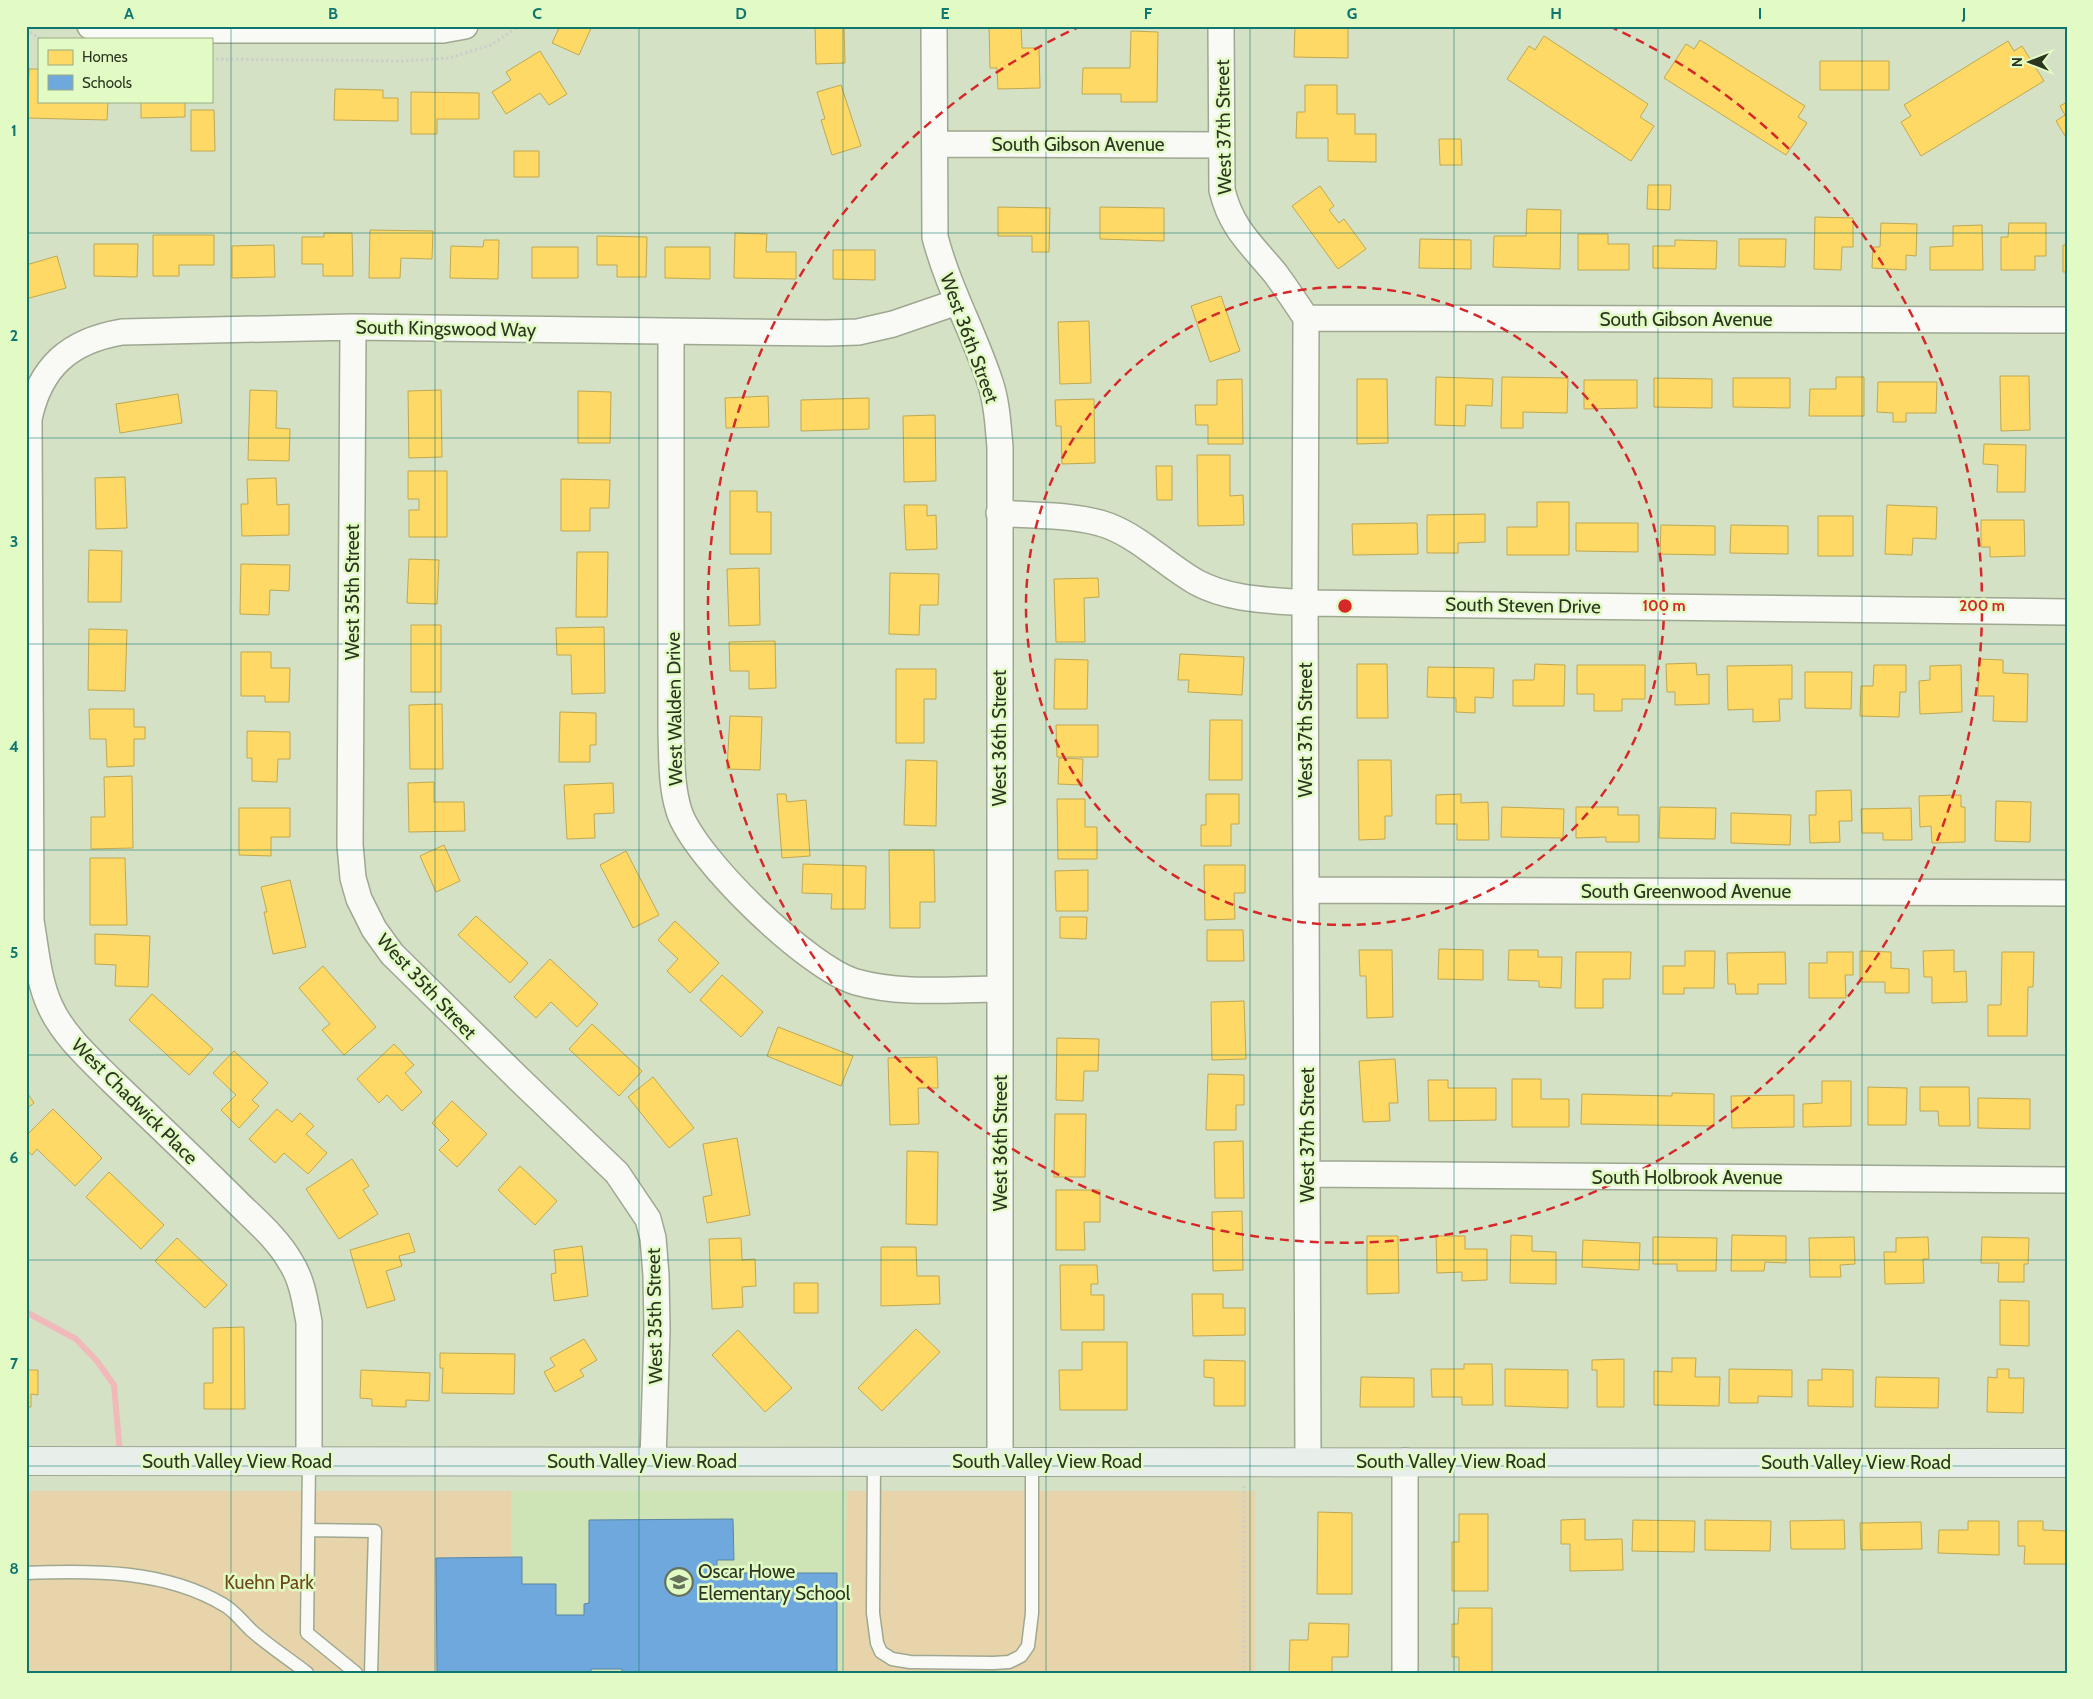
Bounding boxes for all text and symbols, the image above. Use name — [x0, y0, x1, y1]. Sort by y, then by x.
text: A — [124, 4, 134, 23]
text: B — [328, 4, 338, 23]
text: C — [532, 4, 542, 23]
text: D — [735, 4, 747, 23]
text: E — [940, 4, 950, 23]
text: F — [1144, 4, 1153, 23]
text: G — [1347, 4, 1357, 23]
text: H — [1550, 4, 1562, 23]
text: I — [1758, 4, 1762, 23]
text: J — [1961, 4, 1966, 23]
legend — [38, 38, 212, 102]
north arrow — [2006, 38, 2056, 88]
text: Homes — [82, 48, 128, 66]
text: N — [2008, 57, 2026, 67]
street label: West 37th Street — [1211, 59, 1236, 195]
text: Schools — [82, 74, 132, 92]
text: 1 — [11, 121, 17, 140]
street label: South Gibson Avenue — [991, 133, 1165, 156]
street label: West 36th Street — [935, 270, 1004, 407]
street label: South Gibson Avenue — [1599, 308, 1773, 331]
street label: South Kingswood Way — [355, 315, 537, 342]
text: 2 — [10, 326, 18, 345]
street label: West 35th Street — [341, 523, 364, 660]
text: 3 — [10, 532, 18, 551]
street label: South Steven Drive — [1445, 593, 1601, 618]
centre of rings — [1336, 597, 1354, 615]
text: 100 m — [1642, 597, 1686, 615]
text: 200 m — [1959, 597, 2005, 615]
street label: West Walden Drive — [662, 632, 687, 786]
street label: West 37th Street — [1294, 662, 1317, 798]
street label: West 36th Street — [988, 669, 1011, 806]
text: 4 — [9, 737, 19, 756]
street label: South Greenwood Avenue — [1581, 880, 1792, 903]
street label: West 35th Street — [372, 929, 482, 1044]
text: 5 — [10, 943, 18, 962]
street label: West Chadwick Place — [67, 1033, 203, 1169]
street label: West 37th Street — [1296, 1067, 1319, 1203]
street label: West 36th Street — [989, 1074, 1012, 1211]
text: 6 — [10, 1148, 19, 1167]
street label: South Holbrook Avenue — [1592, 1166, 1783, 1189]
street label: West 35th Street — [642, 1247, 667, 1384]
text: 7 — [10, 1354, 19, 1373]
street label: South Valley View Road — [142, 1450, 332, 1473]
street label: South Valley View Road — [547, 1450, 737, 1473]
street label: South Valley View Road — [952, 1450, 1142, 1473]
street label: South Valley View Road — [1356, 1450, 1546, 1473]
street label: South Valley View Road — [1761, 1451, 1951, 1474]
text: 8 — [9, 1559, 19, 1578]
place label: Oscar Howe Elementary School — [698, 1560, 851, 1605]
school or university icon: Oscar Howe Elementary School — [664, 1567, 694, 1597]
park label: Kuehn Park — [224, 1571, 314, 1594]

